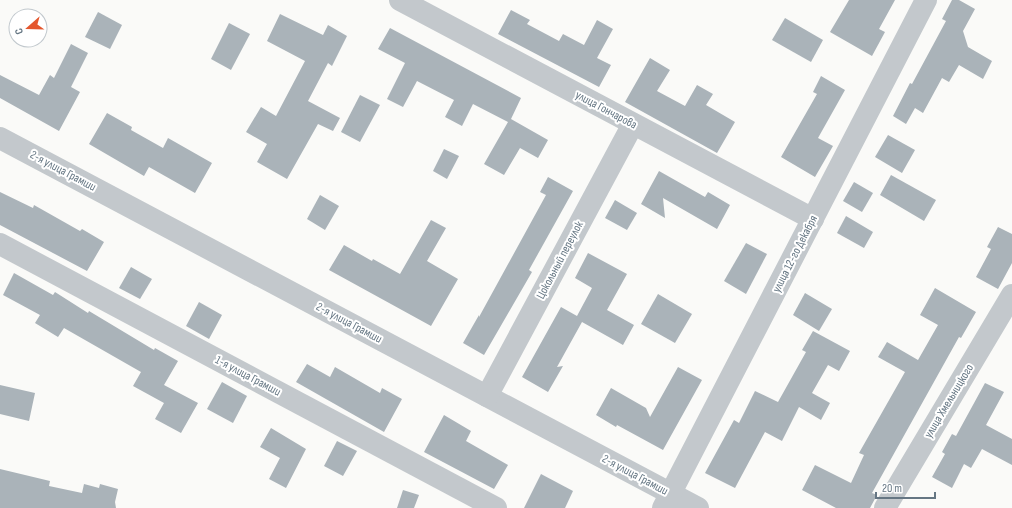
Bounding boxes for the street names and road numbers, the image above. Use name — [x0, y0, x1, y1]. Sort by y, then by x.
street label: улица Гончарова — [573, 87, 640, 133]
street label: 2-я улица Грамши — [27, 147, 99, 195]
street label: улица 12-го Декабря — [769, 213, 821, 295]
street label: Цокольный переулок — [533, 218, 587, 302]
street label: 2-я улица Грамши — [313, 299, 385, 347]
street label: 1-я улица Грамши — [213, 352, 283, 400]
street label: улица Хмельницкого — [921, 361, 977, 441]
street label: 2-я улица Грамши — [599, 451, 671, 499]

